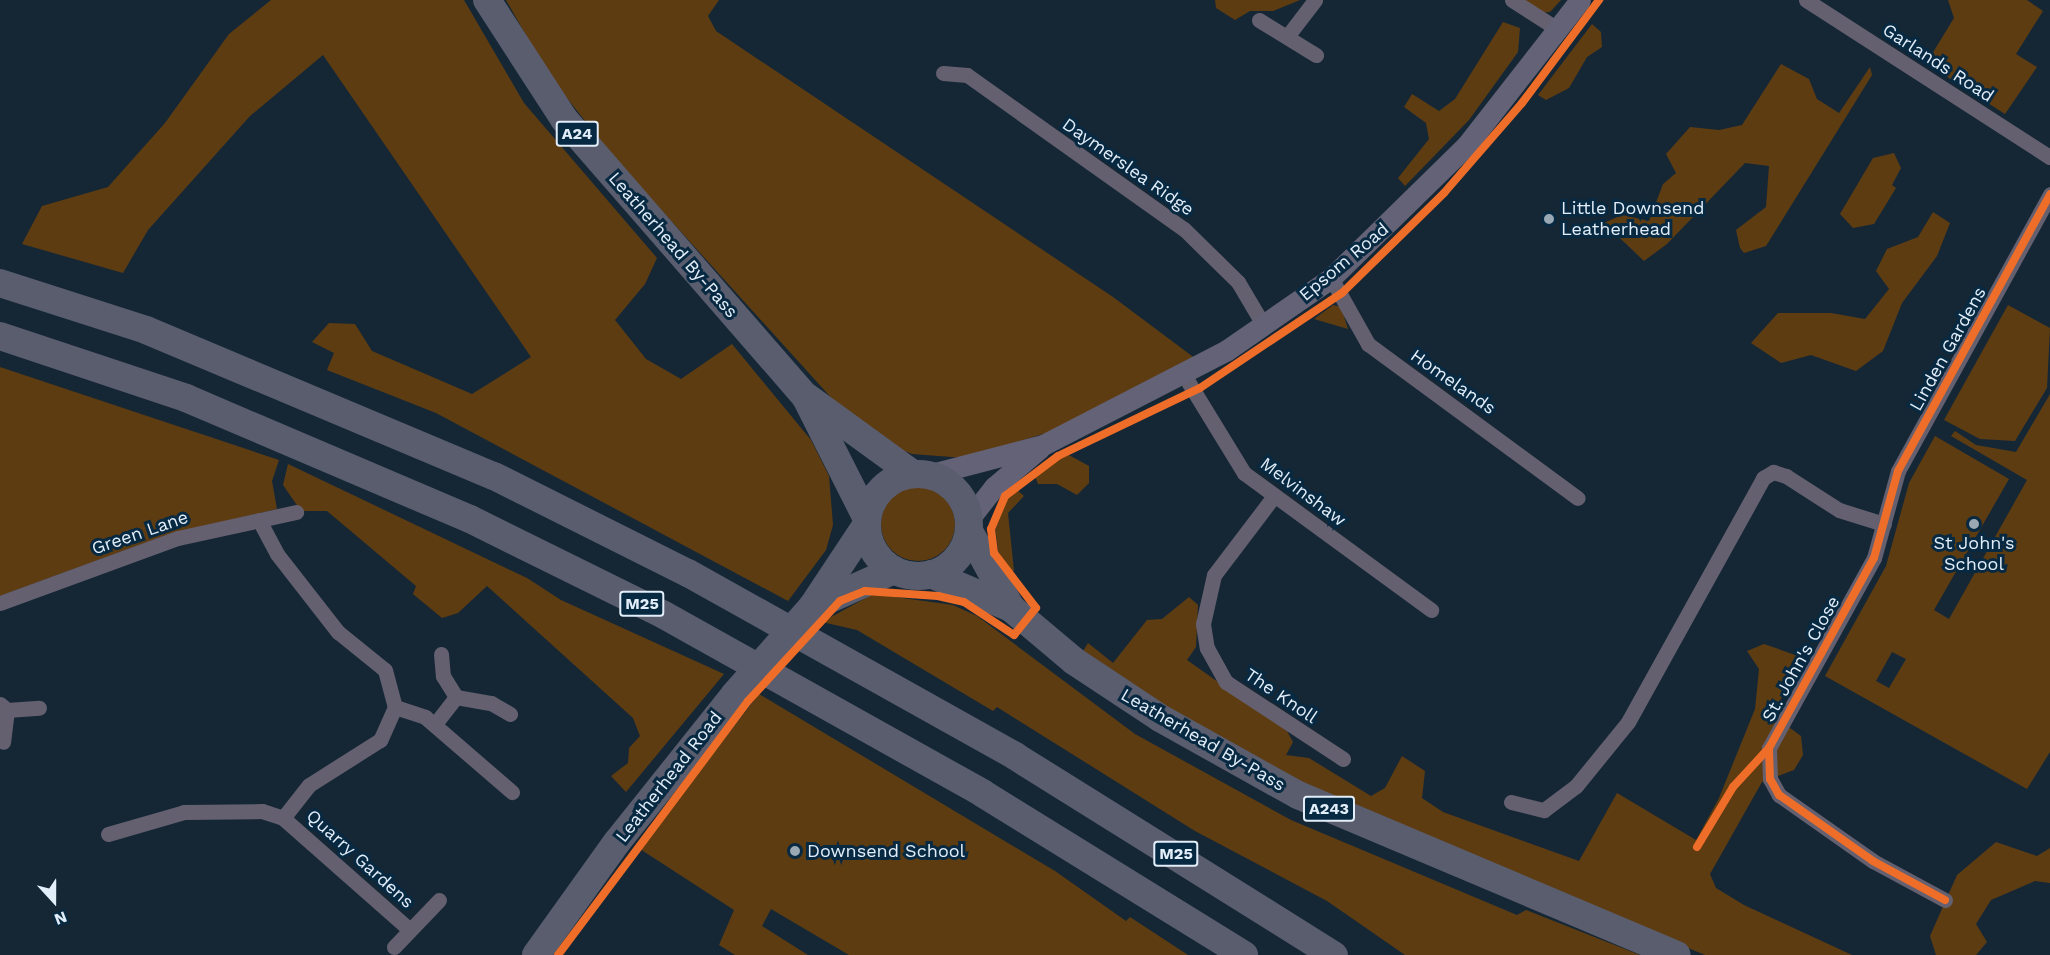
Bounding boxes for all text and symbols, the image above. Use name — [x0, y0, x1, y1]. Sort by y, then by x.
street label: Garlands Road — [1878, 19, 1998, 107]
street label: Daymerslea Ridge — [1058, 113, 1198, 221]
road number: A24 — [554, 121, 600, 147]
street label: Leatherhead By-Pass — [604, 168, 742, 322]
place label: Little Downsend Leatherhead — [1561, 198, 1704, 240]
marker: Little Downsend Leatherhead — [1542, 212, 1556, 226]
street label: Epsom Road — [1295, 218, 1393, 306]
street label: Linden Gardens — [1905, 283, 1991, 415]
street label: Homelands — [1406, 345, 1500, 419]
street label: Melvinshaw — [1256, 453, 1350, 531]
street label: Green Lane — [89, 506, 191, 560]
marker: St John's School — [1967, 517, 1981, 531]
place label: St John's School — [1933, 533, 2015, 576]
road number: M25 — [618, 591, 666, 617]
street label: St. John's Close — [1757, 592, 1845, 726]
street label: The Knoll — [1241, 664, 1321, 728]
street label: Leatherhead By-Pass — [1117, 684, 1289, 796]
street label: Leatherhead Road — [611, 707, 727, 847]
road number: A243 — [1302, 796, 1356, 822]
street label: Quarry Gardens — [302, 805, 418, 913]
place label: Downsend School — [807, 840, 965, 862]
road number: M25 — [1152, 841, 1200, 867]
marker: Downsend School — [788, 844, 802, 858]
north arrow — [24, 871, 84, 931]
text: N — [52, 907, 70, 929]

